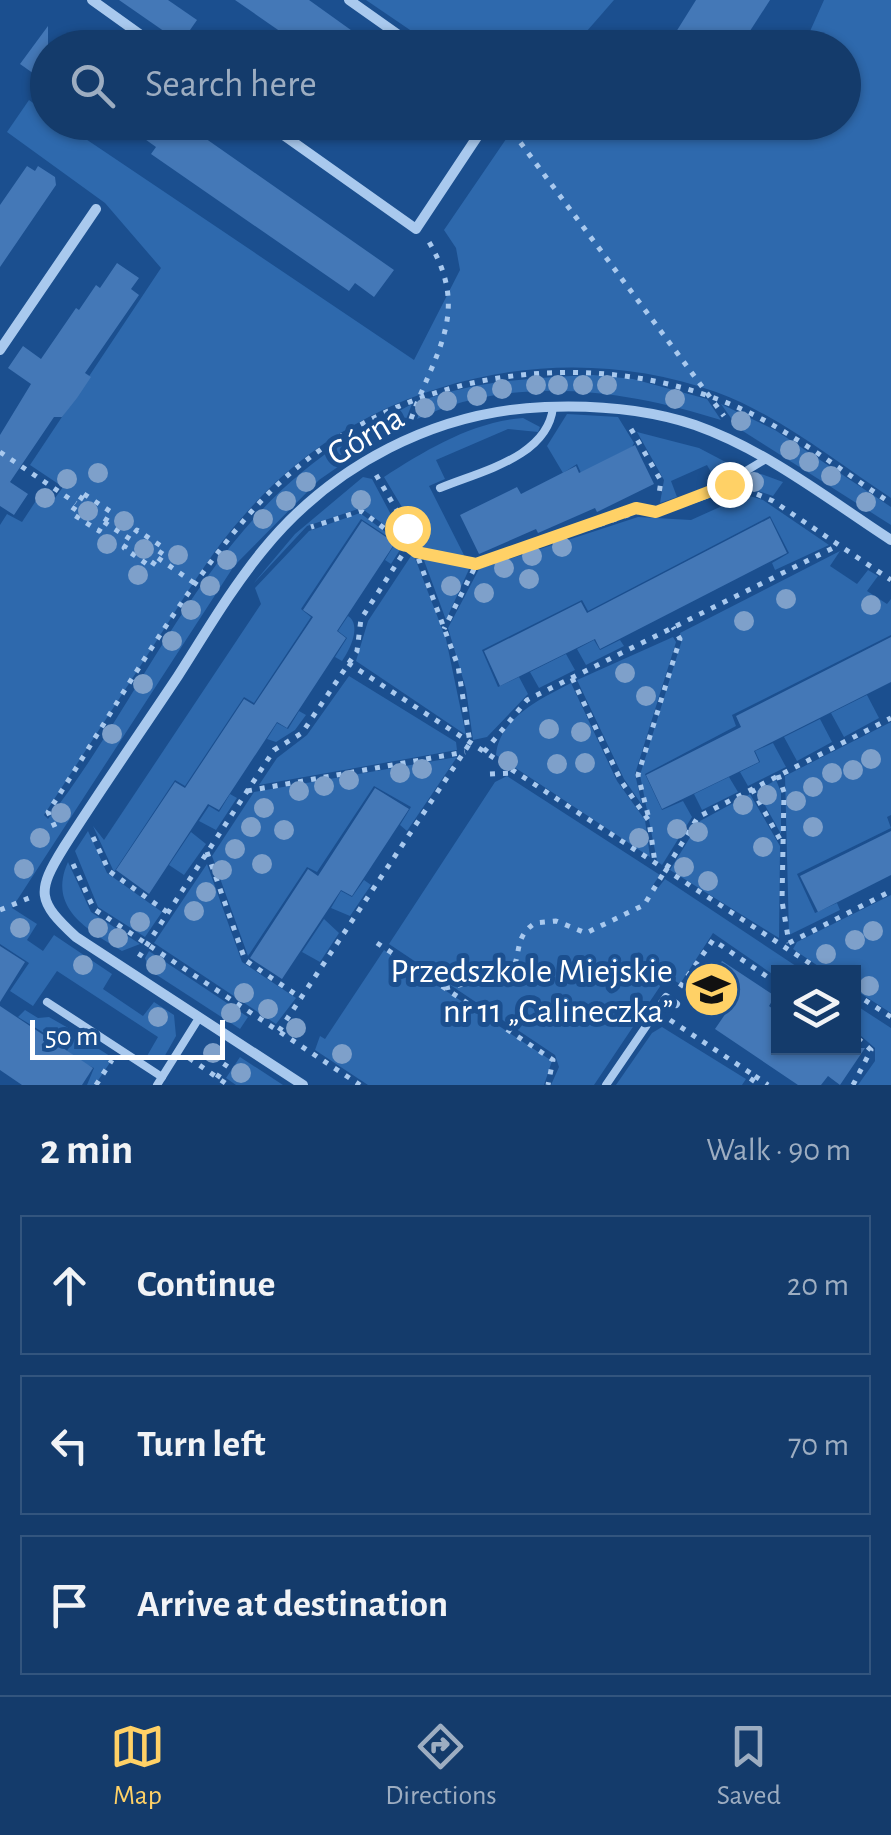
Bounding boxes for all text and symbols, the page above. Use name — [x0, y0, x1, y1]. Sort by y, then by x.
search box — [30, 30, 861, 140]
icon: search — [65, 58, 120, 113]
text: Search here — [145, 66, 317, 104]
street label: Górna — [321, 400, 410, 473]
route end — [707, 462, 753, 508]
route start — [385, 506, 431, 552]
place label: Przedszkole Miejskie nr 11 „Calineczka” — [390, 954, 673, 1029]
school or university icon: Przedszkole Miejskie nr 11 „Calineczka” — [682, 960, 742, 1020]
map controls — [771, 965, 861, 1055]
button: layers — [771, 965, 861, 1055]
scale bar — [30, 1015, 225, 1060]
text: 50 m — [45, 1023, 99, 1051]
text: 2 min — [40, 1129, 133, 1171]
text: Walk · 90 m — [706, 1134, 851, 1166]
icon: ahead — [42, 1258, 97, 1313]
text: Continue — [137, 1266, 275, 1304]
text: 20 m — [787, 1269, 849, 1301]
icon: left — [42, 1418, 97, 1473]
text: Turn left — [137, 1426, 265, 1464]
text: 70 m — [788, 1429, 849, 1461]
icon: arrive — [42, 1578, 97, 1633]
text: Arrive at destination — [137, 1586, 448, 1624]
tab: Map — [110, 1719, 165, 1813]
tab: Directions — [385, 1719, 497, 1813]
tab: Saved — [717, 1719, 781, 1813]

